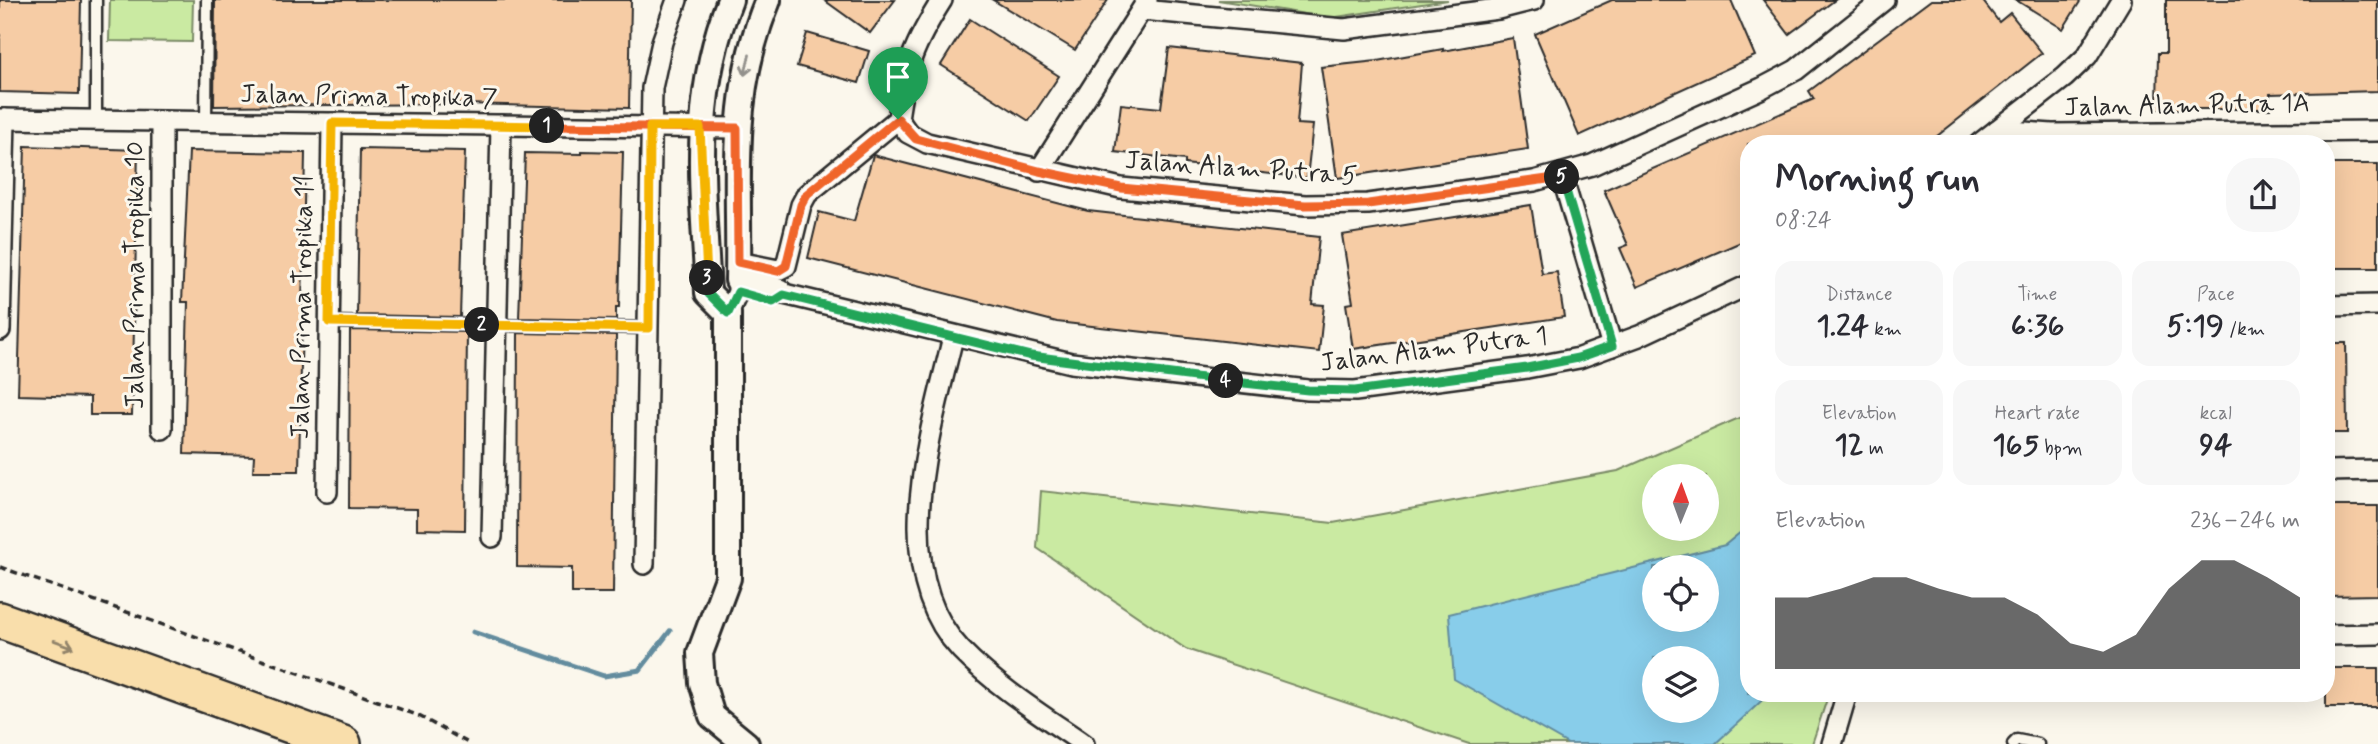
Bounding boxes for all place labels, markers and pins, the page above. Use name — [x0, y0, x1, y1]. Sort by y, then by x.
pin — [868, 47, 928, 119]
pin: 1 — [530, 108, 564, 144]
pin: 5 — [1544, 160, 1580, 194]
pin: 3 — [690, 260, 724, 296]
pin: 2 — [464, 308, 500, 342]
pin: 4 — [1208, 364, 1244, 398]

